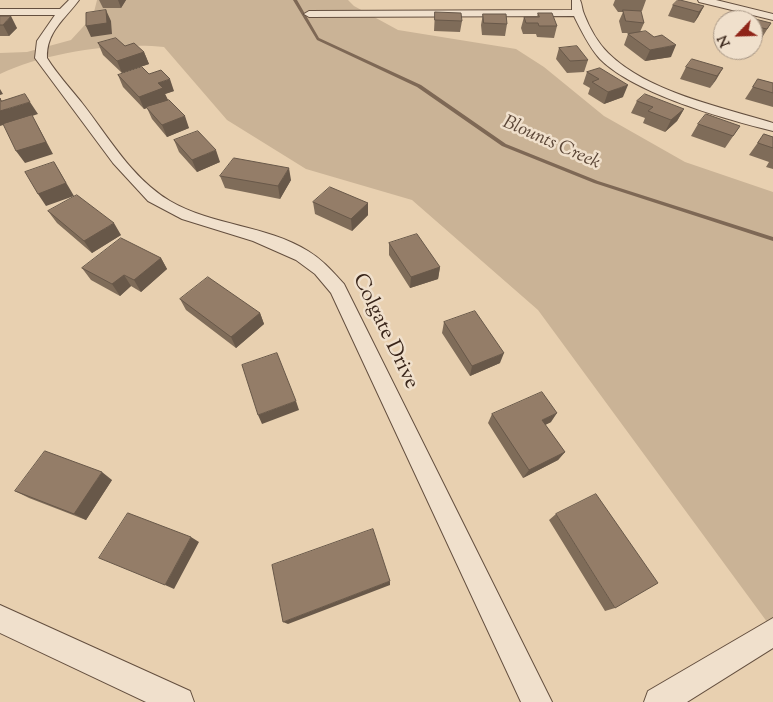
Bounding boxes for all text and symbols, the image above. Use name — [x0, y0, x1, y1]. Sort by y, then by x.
north arrow — [713, 10, 763, 60]
text: N — [714, 32, 737, 50]
water label: Blounts Creek — [499, 112, 603, 176]
street label: Colgate Drive — [345, 270, 423, 394]

